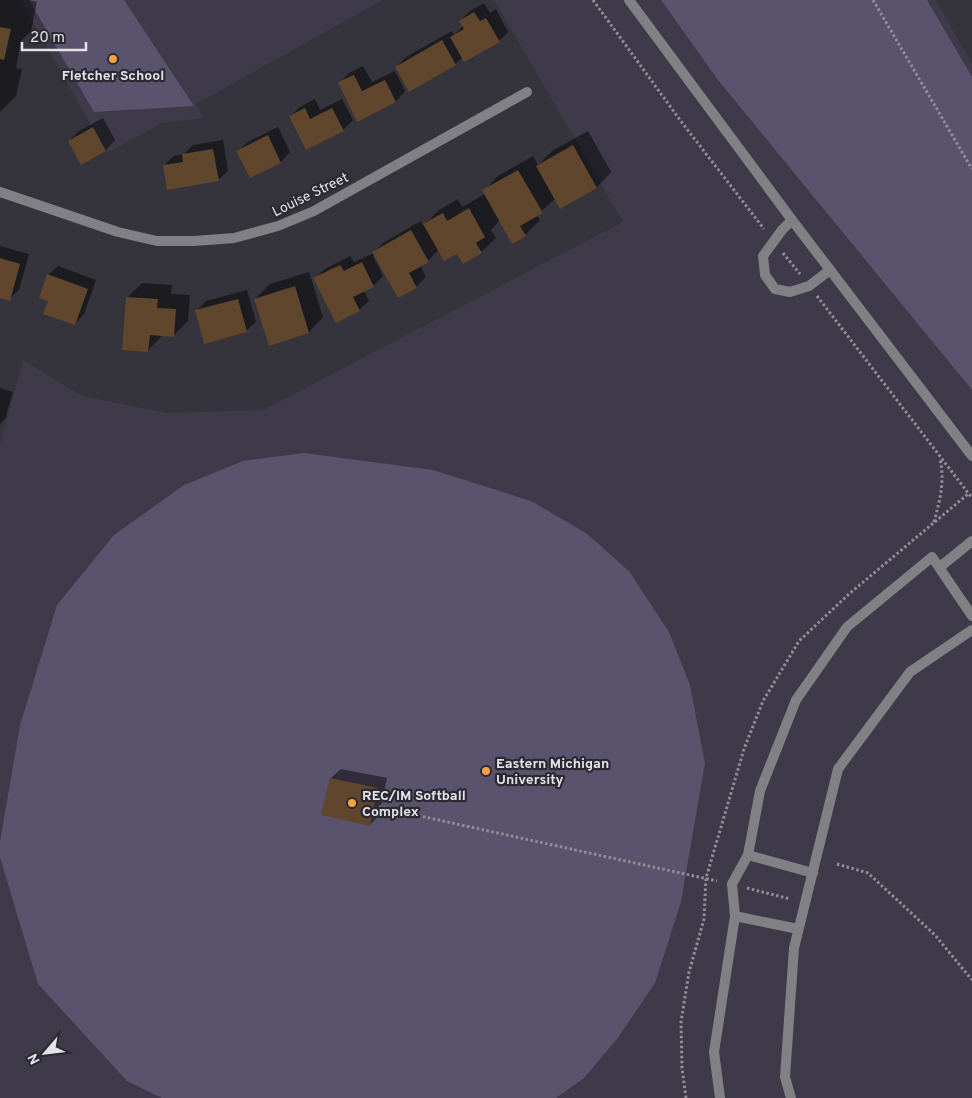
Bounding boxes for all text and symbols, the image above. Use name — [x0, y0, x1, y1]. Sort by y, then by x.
scale bar — [22, 20, 86, 52]
text: 20 m — [30, 29, 65, 48]
marker: Fletcher School — [107, 53, 119, 65]
place label: Fletcher School — [62, 68, 164, 85]
street label: Louise Street — [270, 170, 352, 221]
place label: Eastern Michigan University — [496, 756, 609, 789]
marker: Eastern Michigan University — [480, 765, 492, 777]
place label: REC/IM Softball Complex — [362, 788, 466, 821]
marker: REC/IM Softball Complex — [346, 797, 358, 809]
north arrow — [20, 1028, 70, 1078]
text: N — [25, 1050, 45, 1067]

